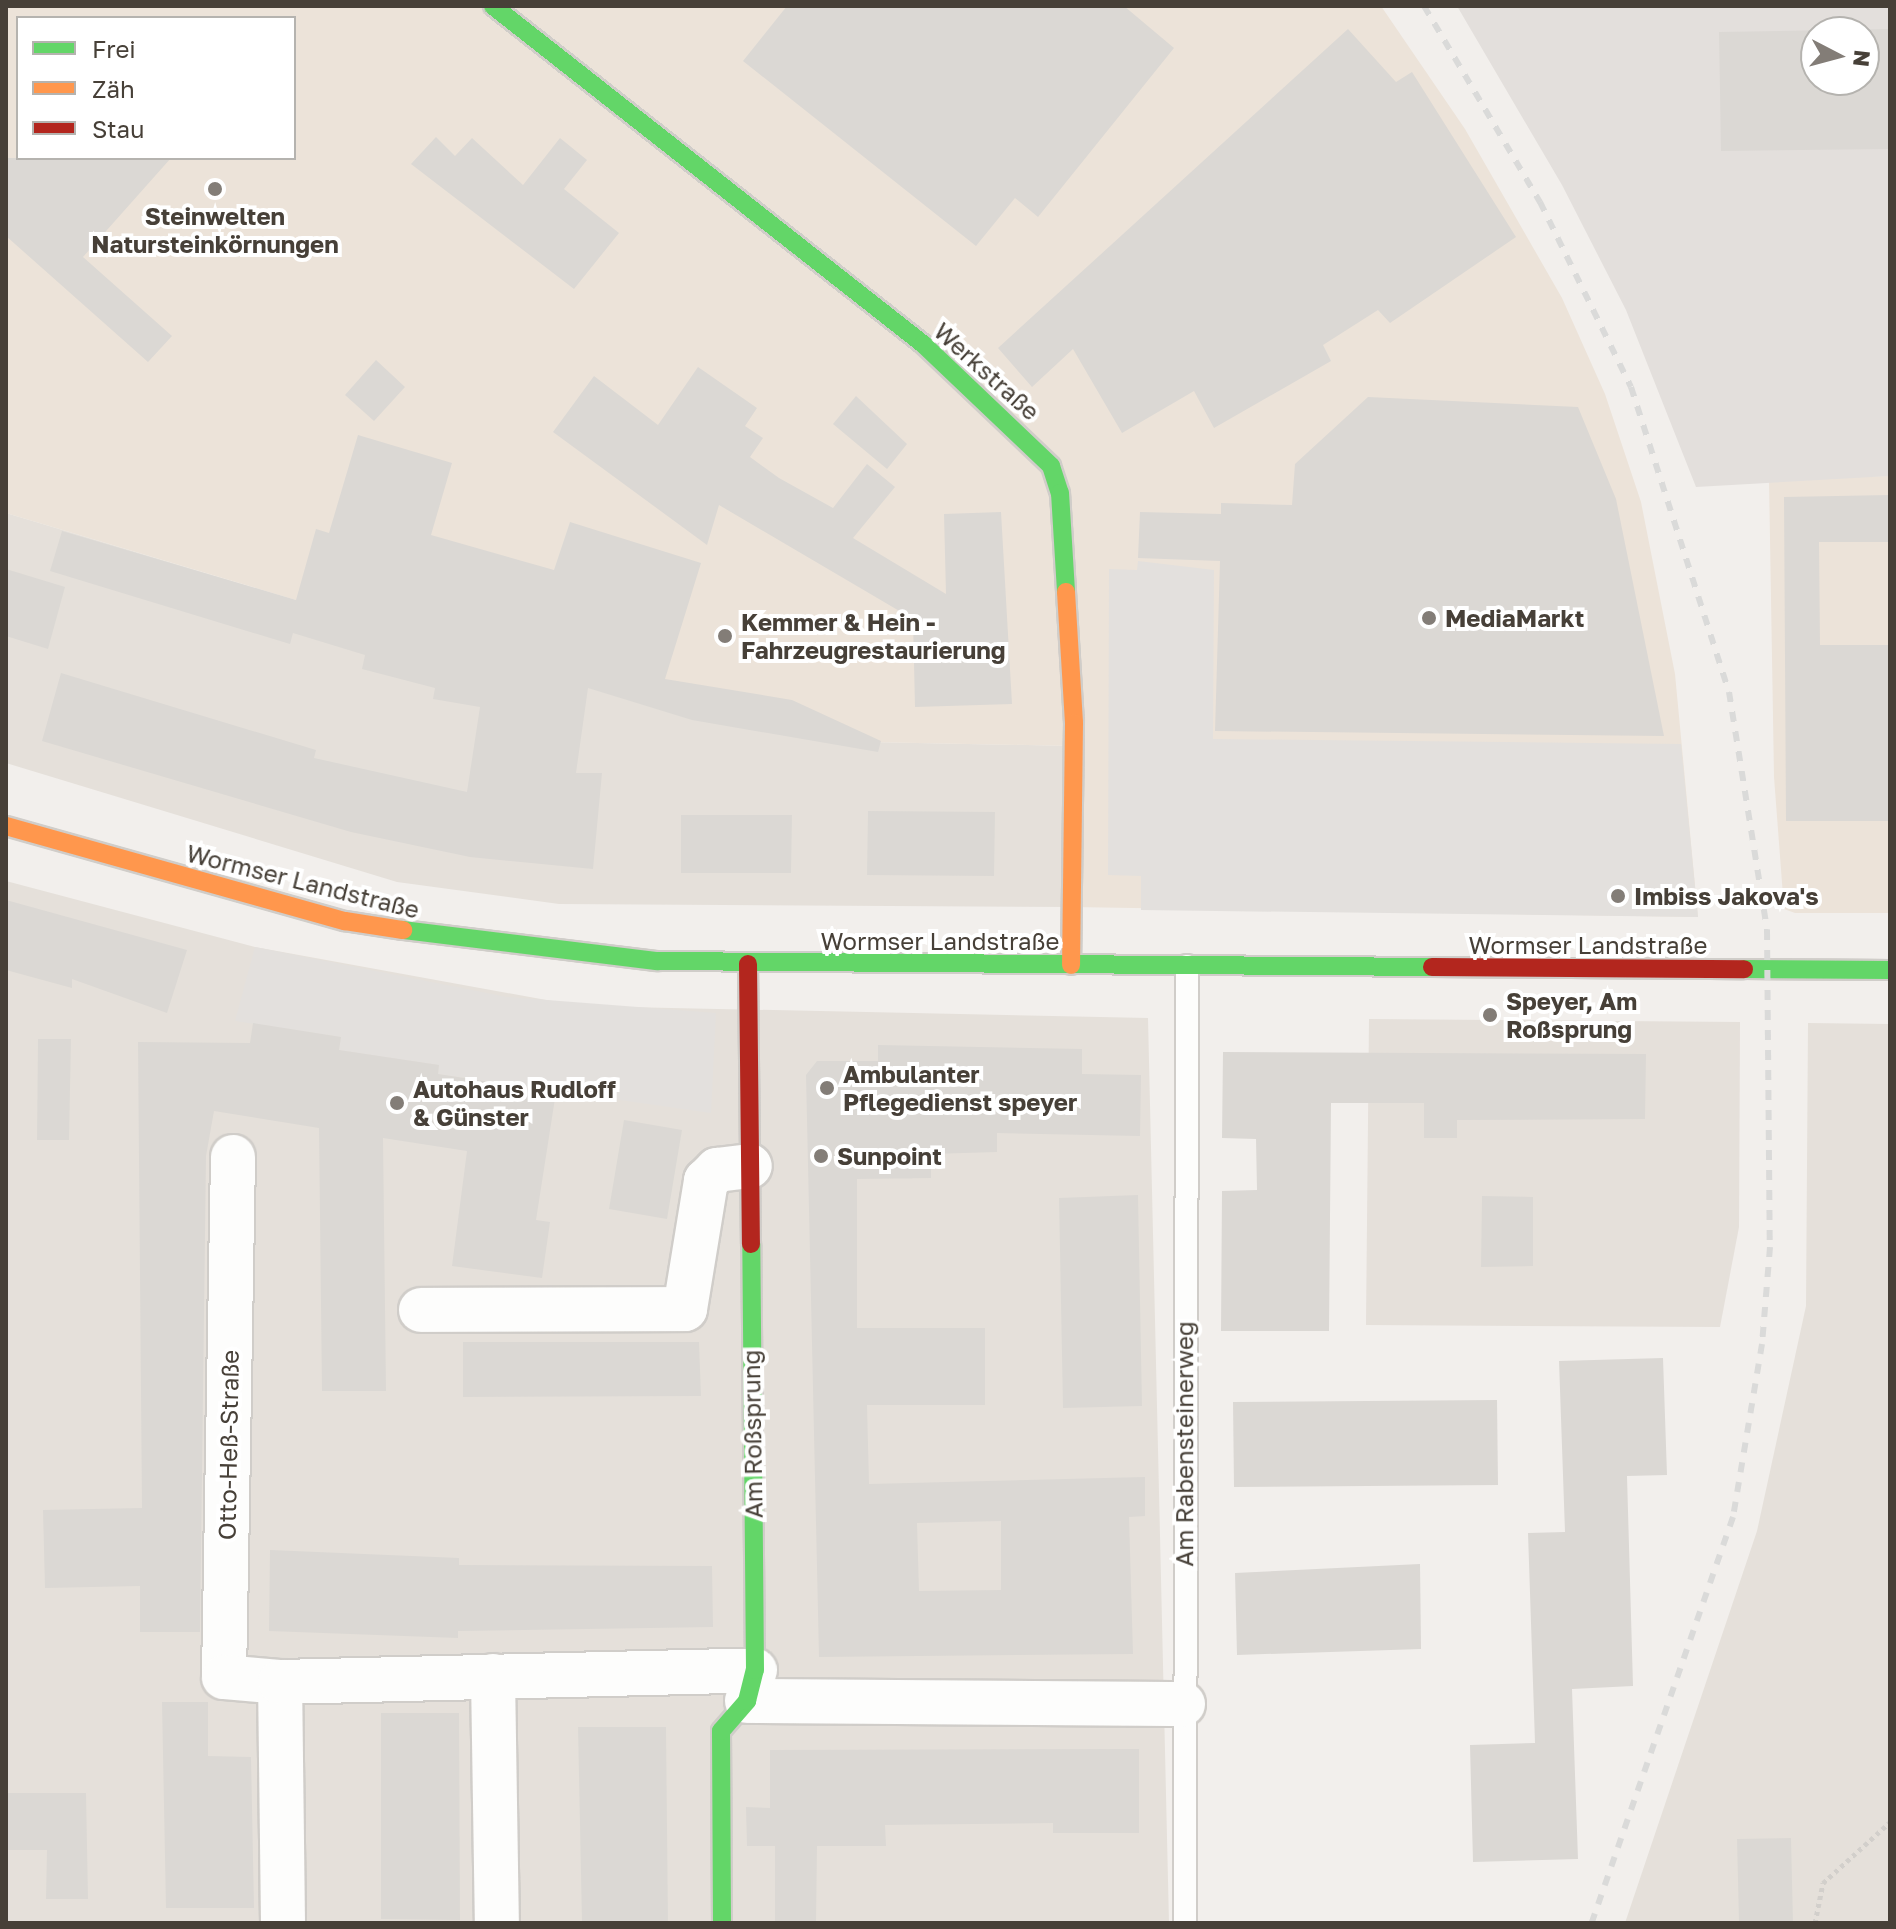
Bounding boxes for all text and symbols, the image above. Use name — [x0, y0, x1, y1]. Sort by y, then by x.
legend — [16, 16, 296, 160]
north arrow — [1800, 16, 1880, 96]
text: Frei — [92, 34, 136, 63]
text: N — [1848, 49, 1877, 68]
text: Zäh — [92, 74, 135, 103]
text: Stau — [92, 114, 145, 143]
marker: Steinwelten Natursteinkörnungen — [206, 180, 224, 198]
place label: Steinwelten Natursteinkörnungen — [91, 202, 339, 258]
street label: Werkstraße — [928, 316, 1046, 426]
place label: MediaMarkt — [1445, 604, 1584, 632]
place label: Kemmer & Hein - Fahrzeugrestaurierung — [741, 608, 1005, 664]
marker: MediaMarkt — [1420, 609, 1438, 627]
marker: Kemmer & Hein - Fahrzeugrestaurierung — [716, 627, 734, 645]
street label: Wormser Landstraße — [184, 838, 422, 924]
place label: Imbiss Jakova's — [1634, 882, 1819, 910]
marker: Imbiss Jakova's — [1609, 887, 1627, 905]
street label: Wormser Landstraße — [821, 927, 1059, 955]
street label: Wormser Landstraße — [1469, 931, 1707, 959]
place label: Speyer, Am Roßsprung — [1506, 987, 1637, 1043]
marker: Speyer, Am Roßsprung — [1481, 1006, 1499, 1024]
place label: Ambulanter Pflegedienst speyer — [843, 1060, 1077, 1116]
place label: Autohaus Rudloff & Günster — [413, 1075, 616, 1131]
marker: Ambulanter Pflegedienst speyer — [818, 1079, 836, 1097]
marker: Autohaus Rudloff & Günster — [388, 1094, 406, 1112]
place label: Sunpoint — [837, 1142, 942, 1170]
marker: Sunpoint — [812, 1147, 830, 1165]
street label: Am Rabensteinerweg — [1170, 1321, 1198, 1567]
street label: Am Roßsprung — [736, 1349, 768, 1519]
street label: Otto-Heß-Straße — [212, 1350, 244, 1540]

